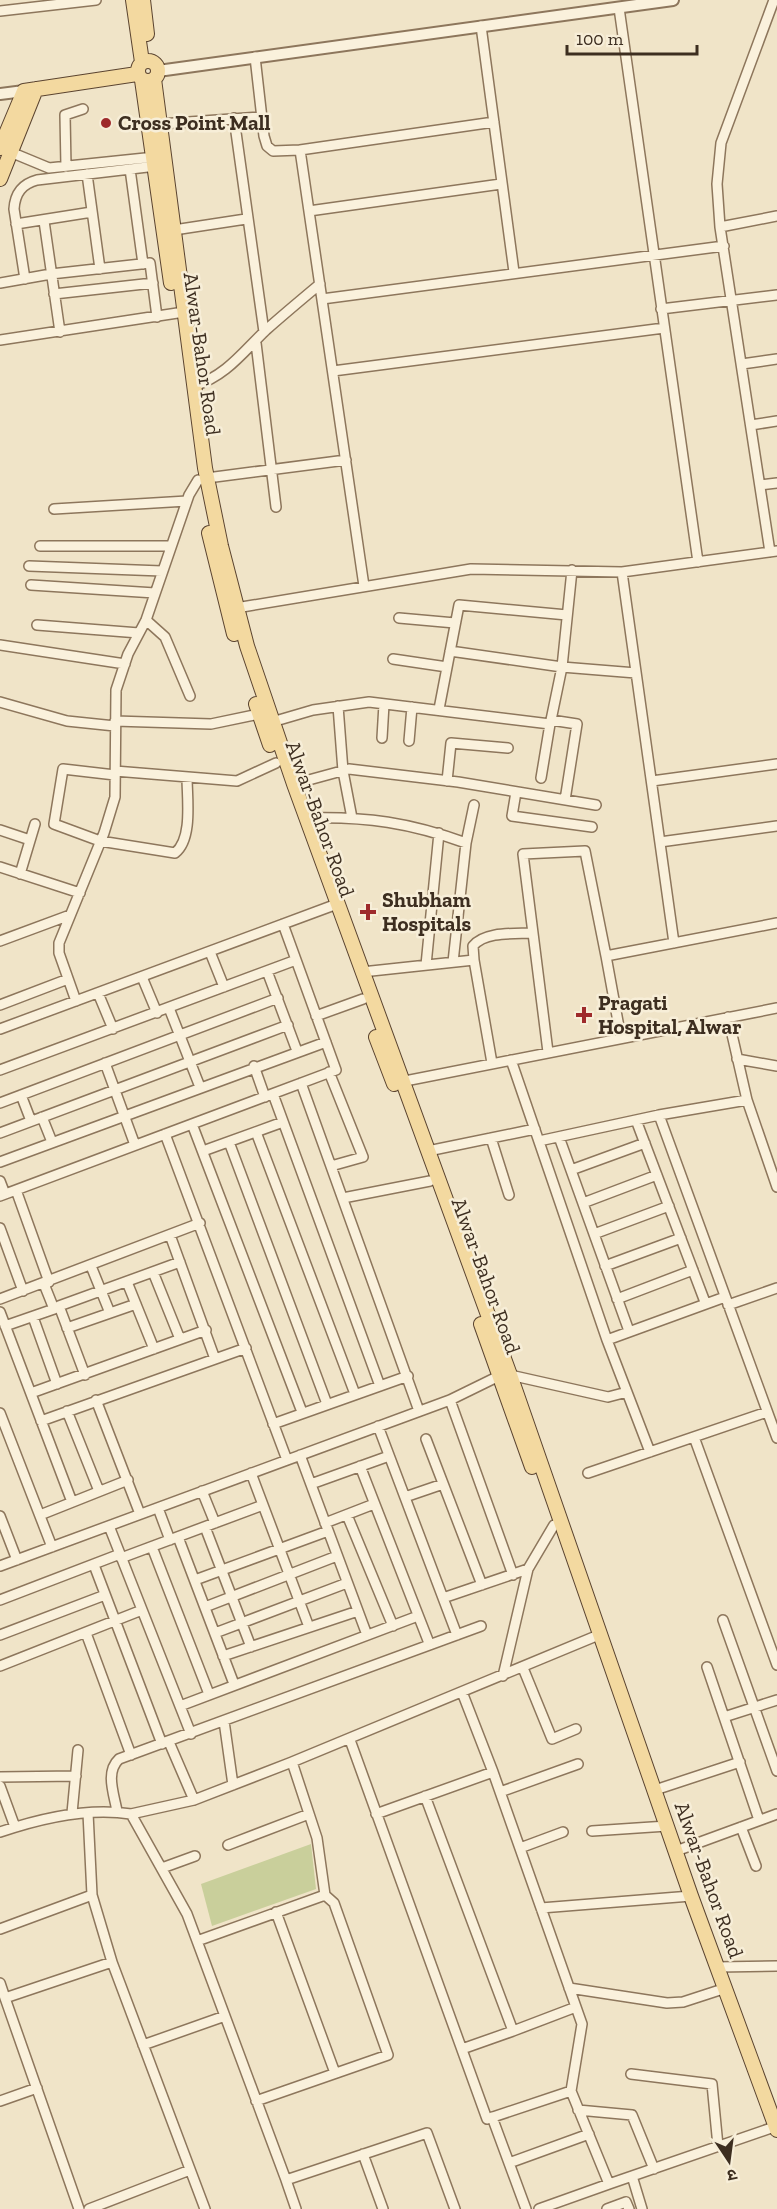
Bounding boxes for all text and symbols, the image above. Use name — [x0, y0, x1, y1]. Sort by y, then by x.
scale bar — [567, 18, 698, 56]
text: 100 m — [576, 28, 624, 50]
place label: Cross Point Mall — [118, 110, 270, 135]
marker: Cross Point Mall — [99, 116, 113, 130]
street label: Alwar-Bahor Road — [179, 271, 226, 438]
street label: Alwar-Bahor Road — [281, 737, 361, 901]
place label: Shubham Hospitals — [382, 887, 472, 936]
marker: Shubham Hospitals — [359, 903, 377, 921]
place label: Pragati Hospital, Alwar — [598, 990, 741, 1039]
marker: Pragati Hospital, Alwar — [575, 1006, 593, 1024]
street label: Alwar-Bahor Road — [447, 1194, 527, 1358]
street label: Alwar-Bahor Road — [670, 1798, 750, 1962]
north arrow — [699, 2131, 759, 2191]
text: उ — [725, 2165, 739, 2186]

